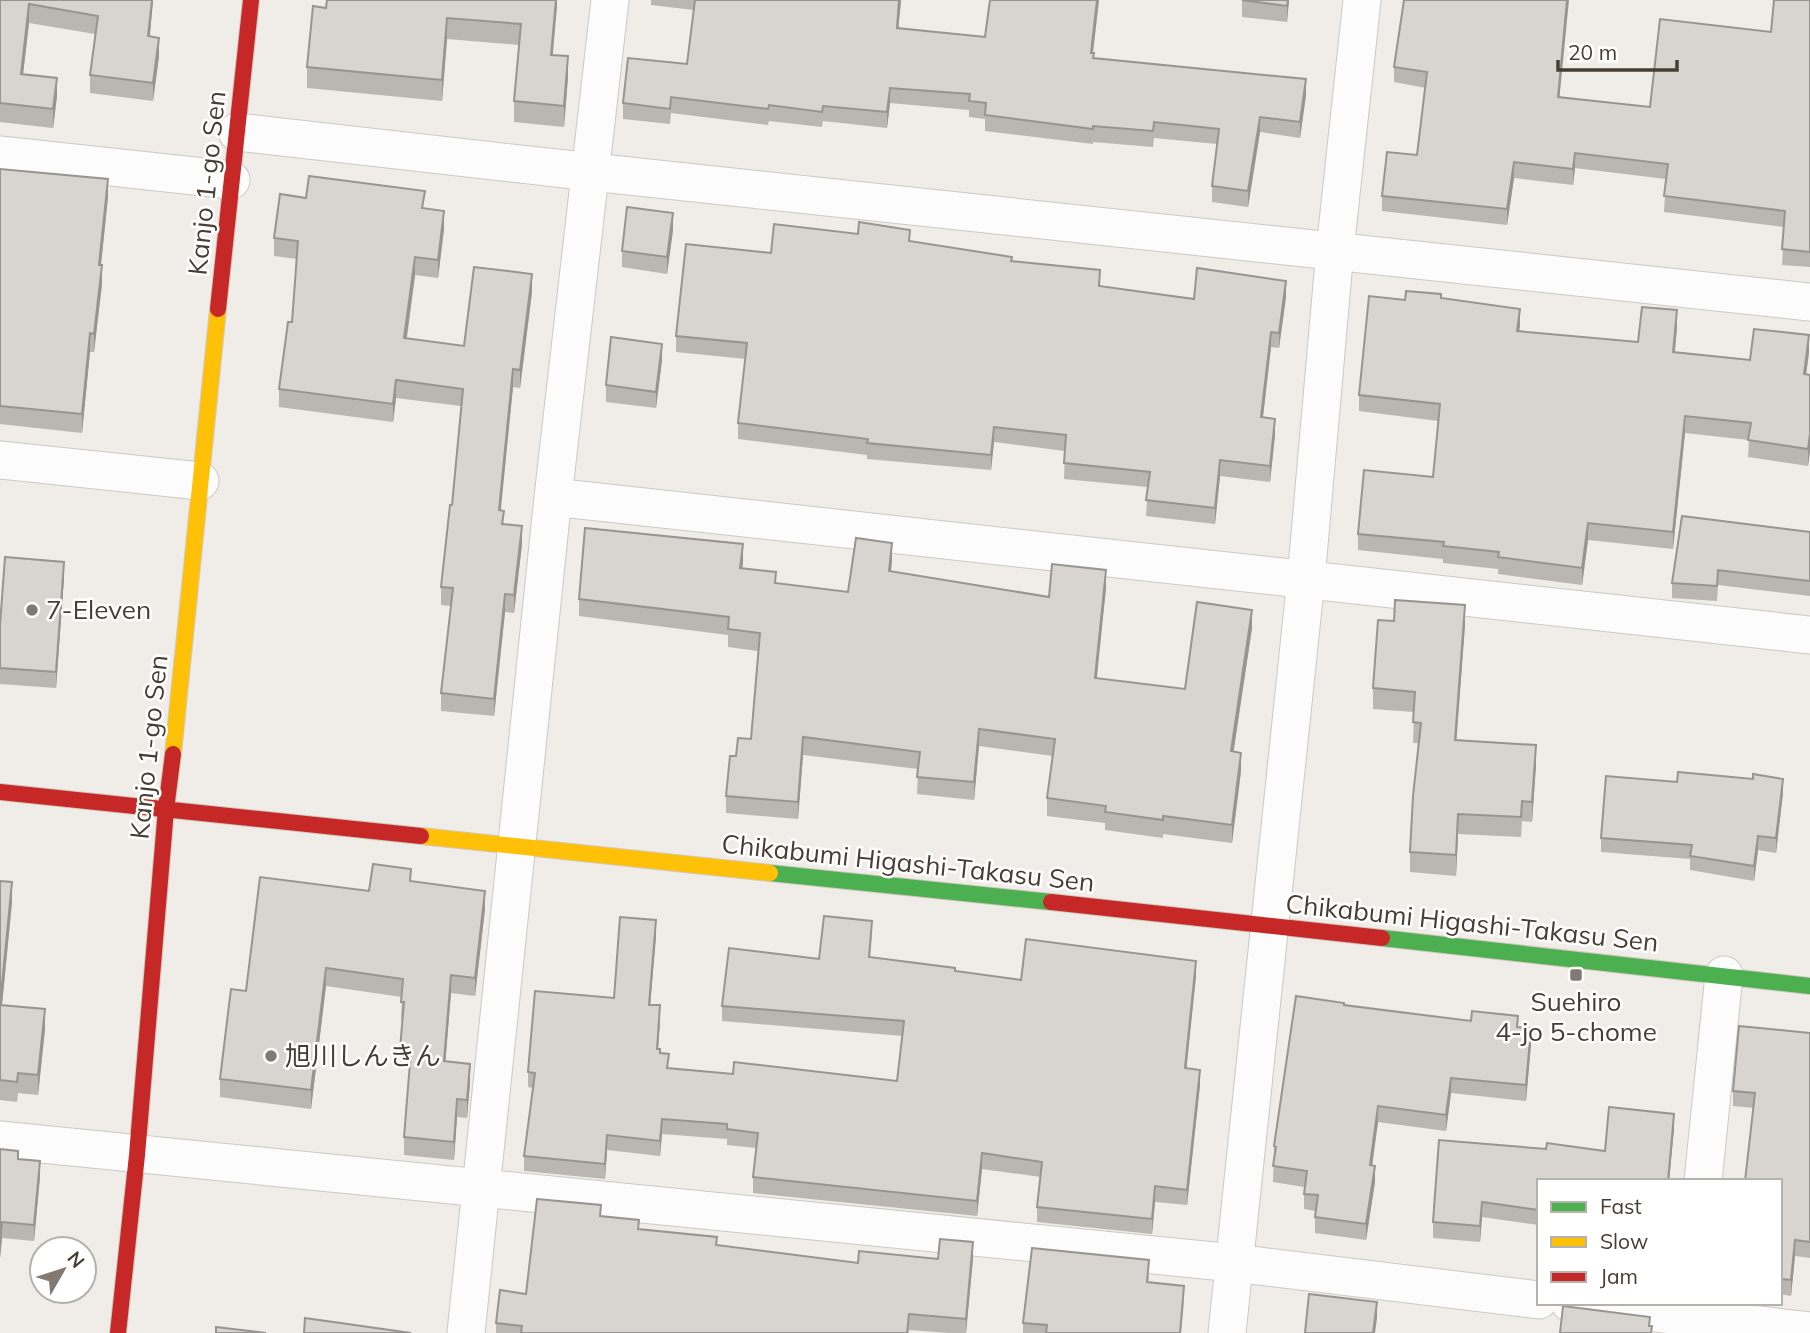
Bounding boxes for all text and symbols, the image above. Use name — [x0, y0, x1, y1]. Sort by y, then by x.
scale bar — [1558, 28, 1677, 72]
text: 20 m — [1568, 39, 1617, 65]
street label: Kanjo 1-go Sen — [180, 89, 233, 277]
place label: 7-Eleven — [46, 593, 151, 626]
marker: 7-Eleven — [24, 602, 40, 618]
street label: Kanjo 1-go Sen — [122, 653, 175, 841]
street label: Chikabumi Higashi-Takasu Sen — [720, 827, 1096, 898]
street label: Chikabumi Higashi-Takasu Sen — [1284, 887, 1660, 958]
marker: Suehiro 4-jo 5-chome — [1568, 967, 1584, 983]
place label: Suehiro 4-jo 5-chome — [1495, 985, 1657, 1048]
place label: 旭川しんきん — [285, 1039, 441, 1072]
marker: 旭川しんきん — [263, 1048, 279, 1064]
legend — [1537, 1179, 1782, 1305]
text: Fast — [1600, 1193, 1642, 1219]
text: Slow — [1600, 1228, 1648, 1254]
north arrow — [28, 1235, 98, 1305]
text: N — [62, 1246, 90, 1272]
text: Jam — [1600, 1263, 1638, 1289]

